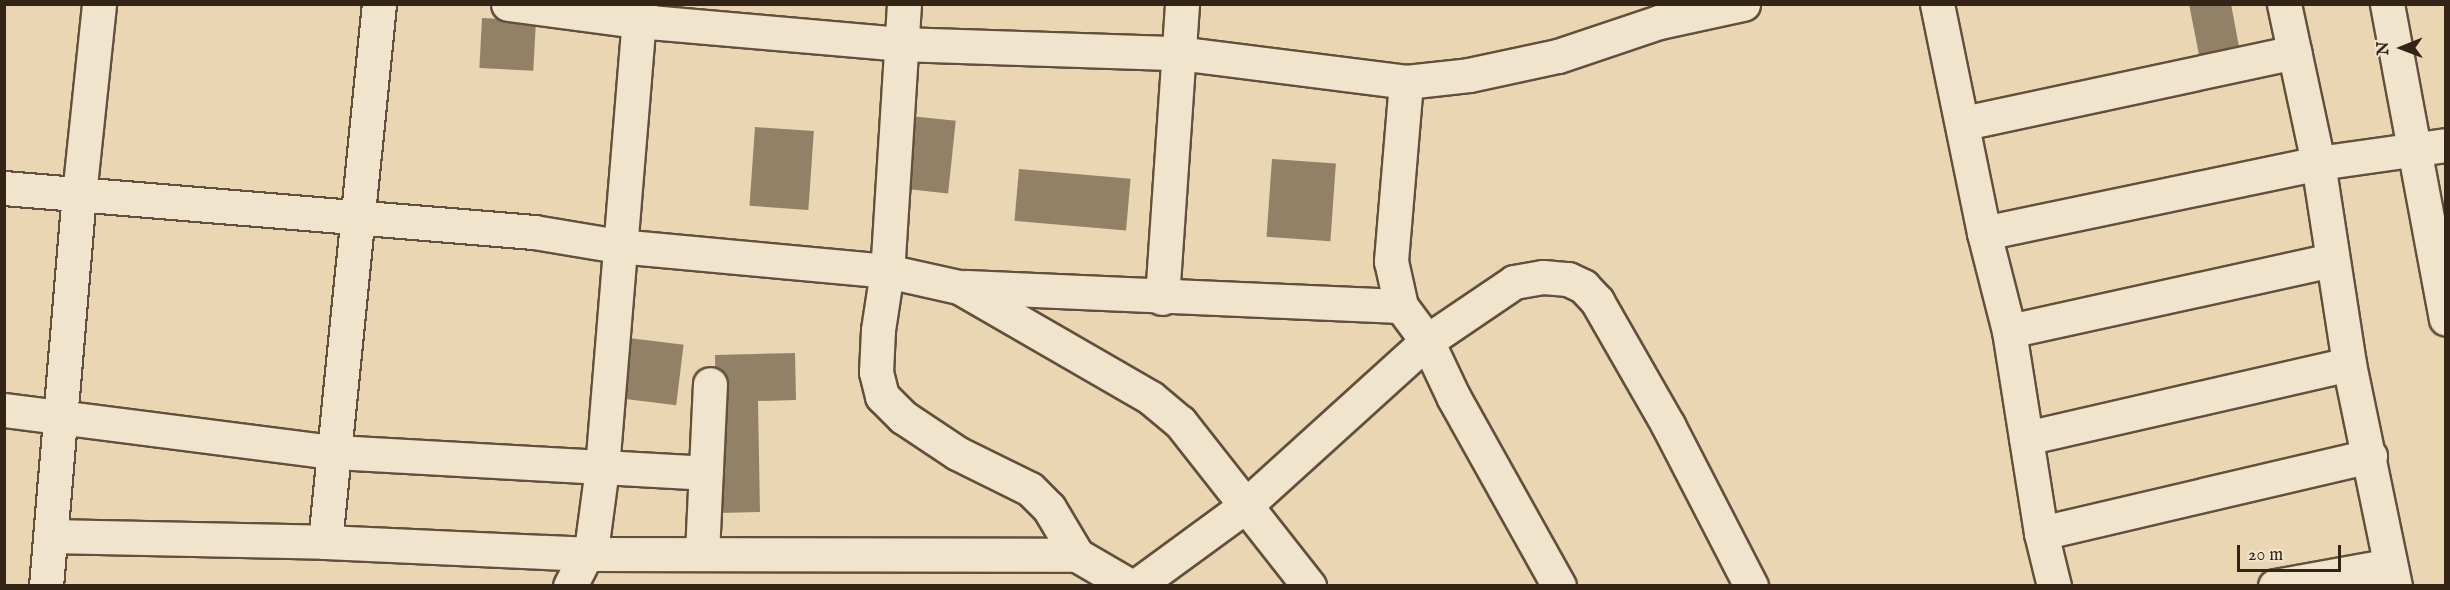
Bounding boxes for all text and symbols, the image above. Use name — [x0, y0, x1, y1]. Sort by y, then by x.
north arrow — [2372, 18, 2432, 78]
text: N — [2374, 41, 2394, 55]
scale bar — [2240, 533, 2344, 571]
text: 20 m — [2248, 544, 2283, 567]

